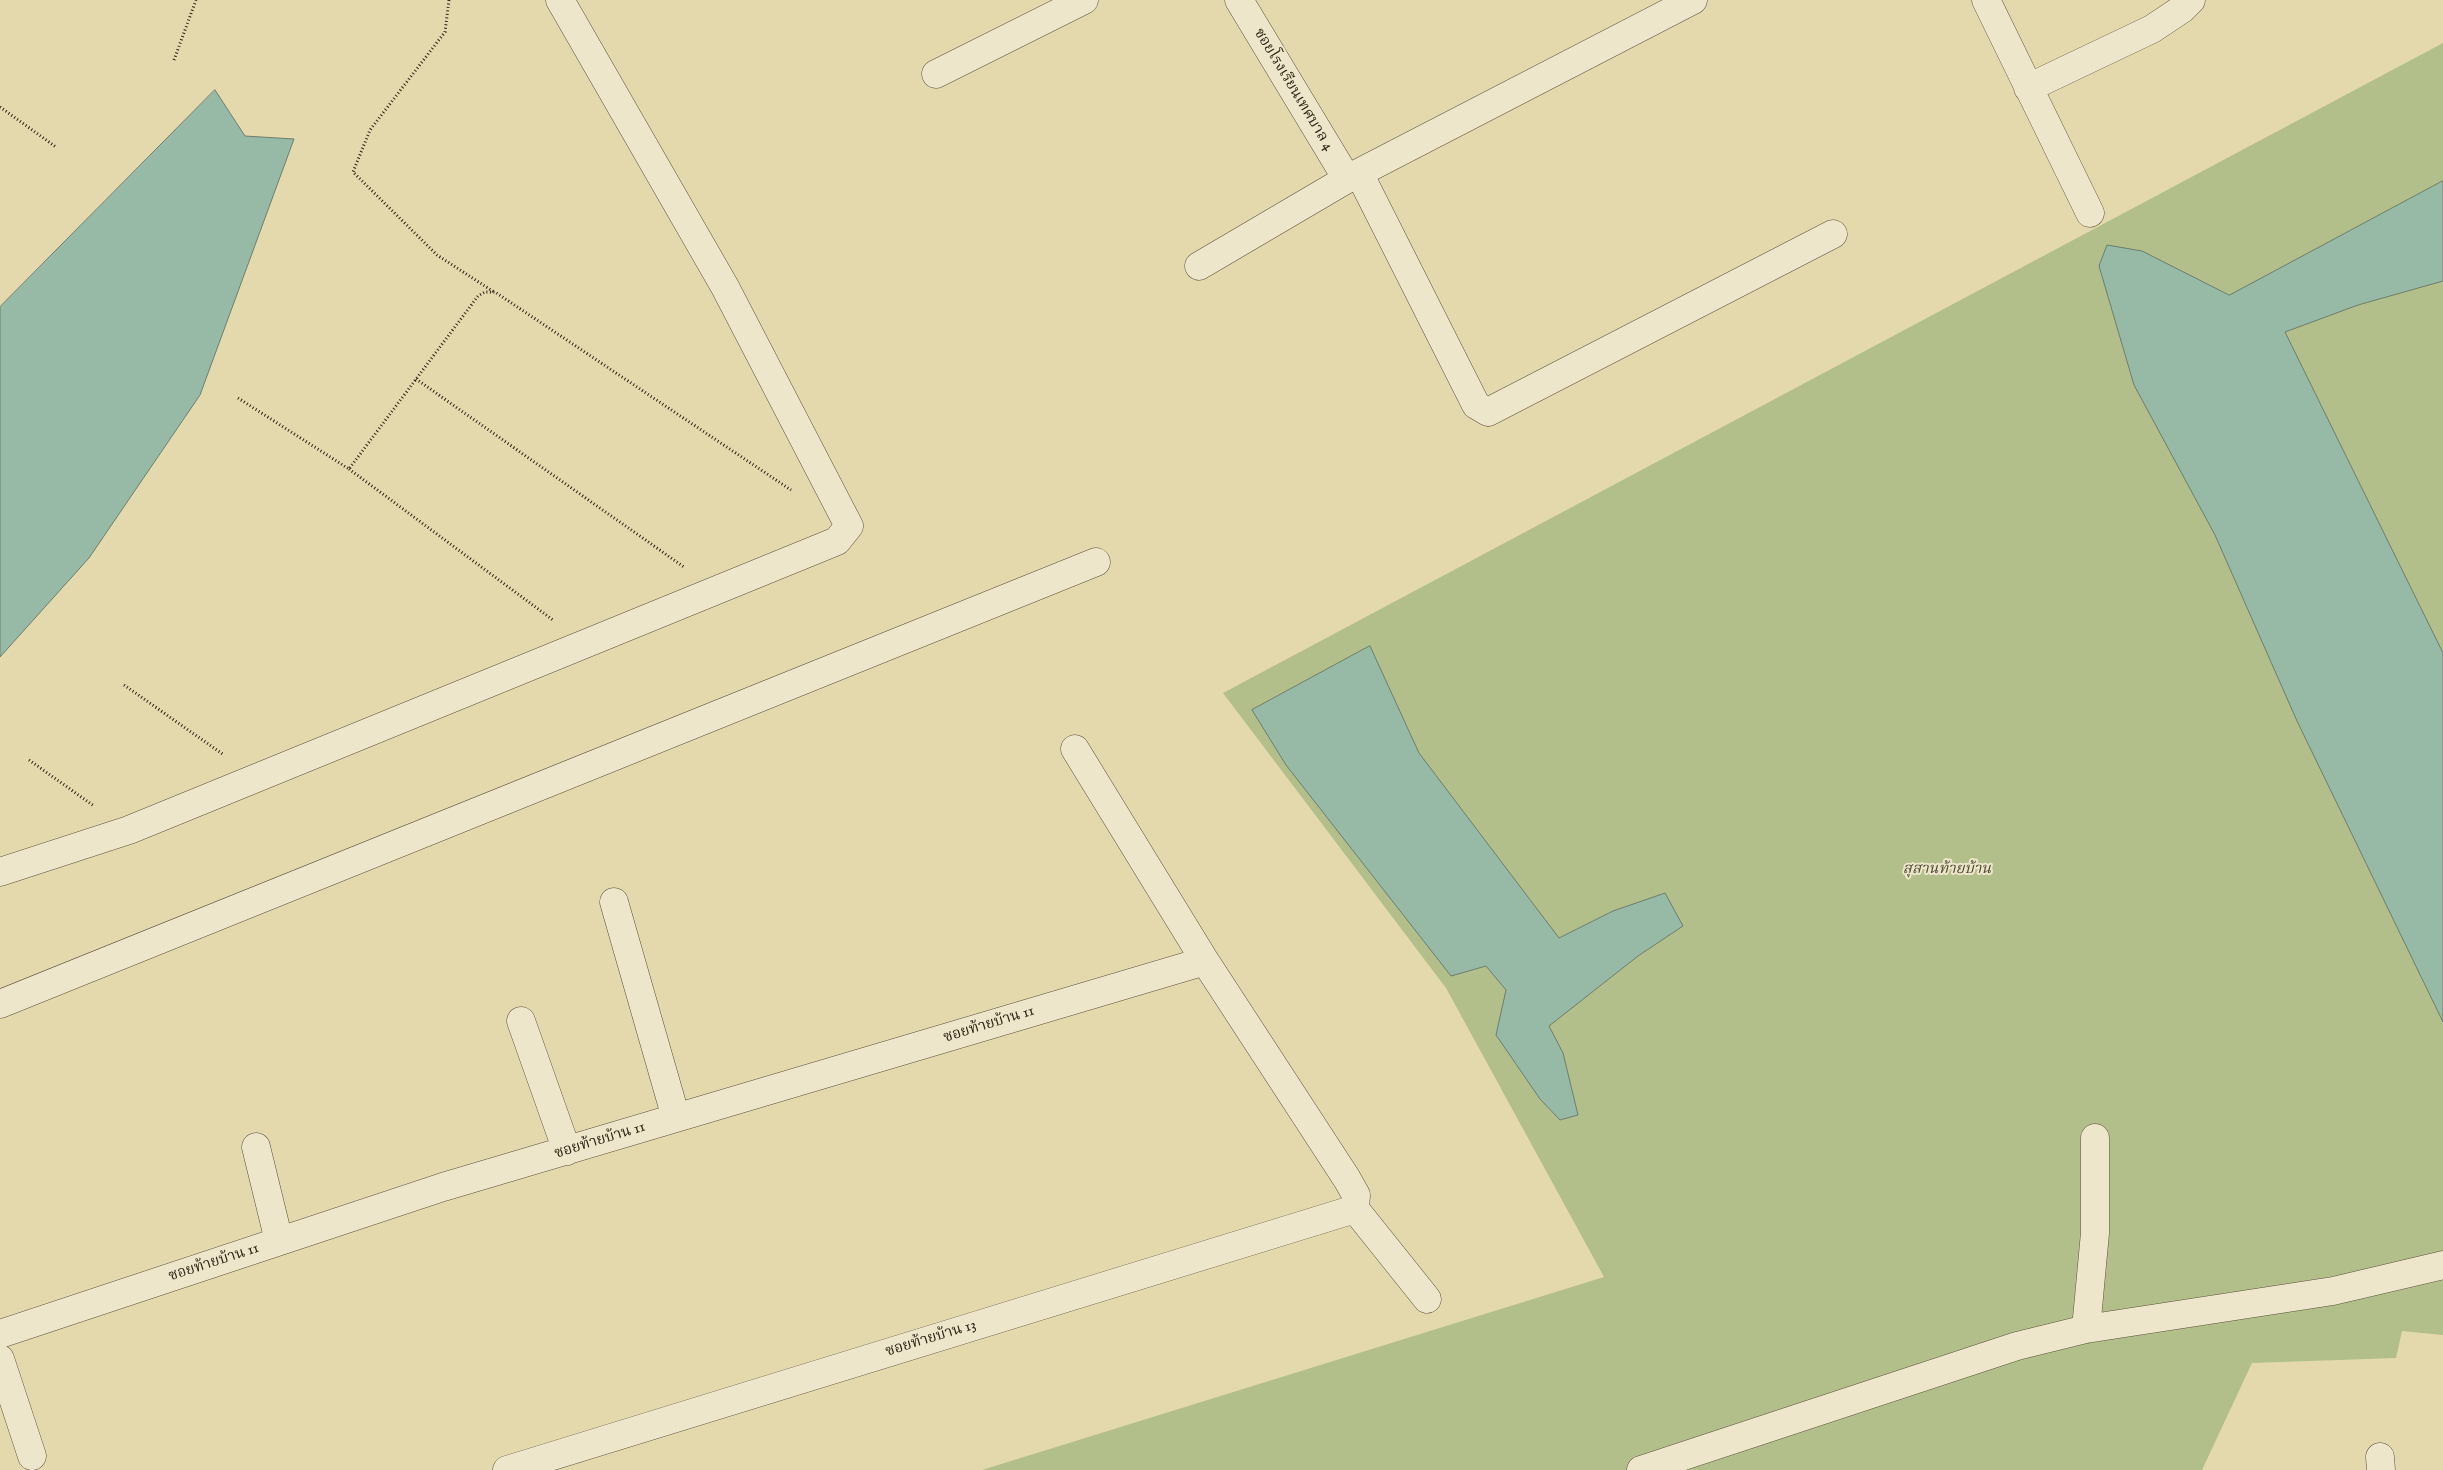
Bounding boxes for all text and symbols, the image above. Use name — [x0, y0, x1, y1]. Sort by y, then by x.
street label: ซอยโรงเรียนเทศบาล 4 — [1249, 25, 1337, 155]
park label: สุสานท้ายบ้าน — [1903, 861, 1991, 879]
street label: ซอยท้ายบ้าน 11 — [941, 1003, 1037, 1047]
street label: ซอยท้ายบ้าน 11 — [552, 1119, 648, 1163]
street label: ซอยท้ายบ้าน 11 — [167, 1240, 261, 1286]
street label: ซอยท้ายบ้าน 13 — [883, 1317, 979, 1361]

